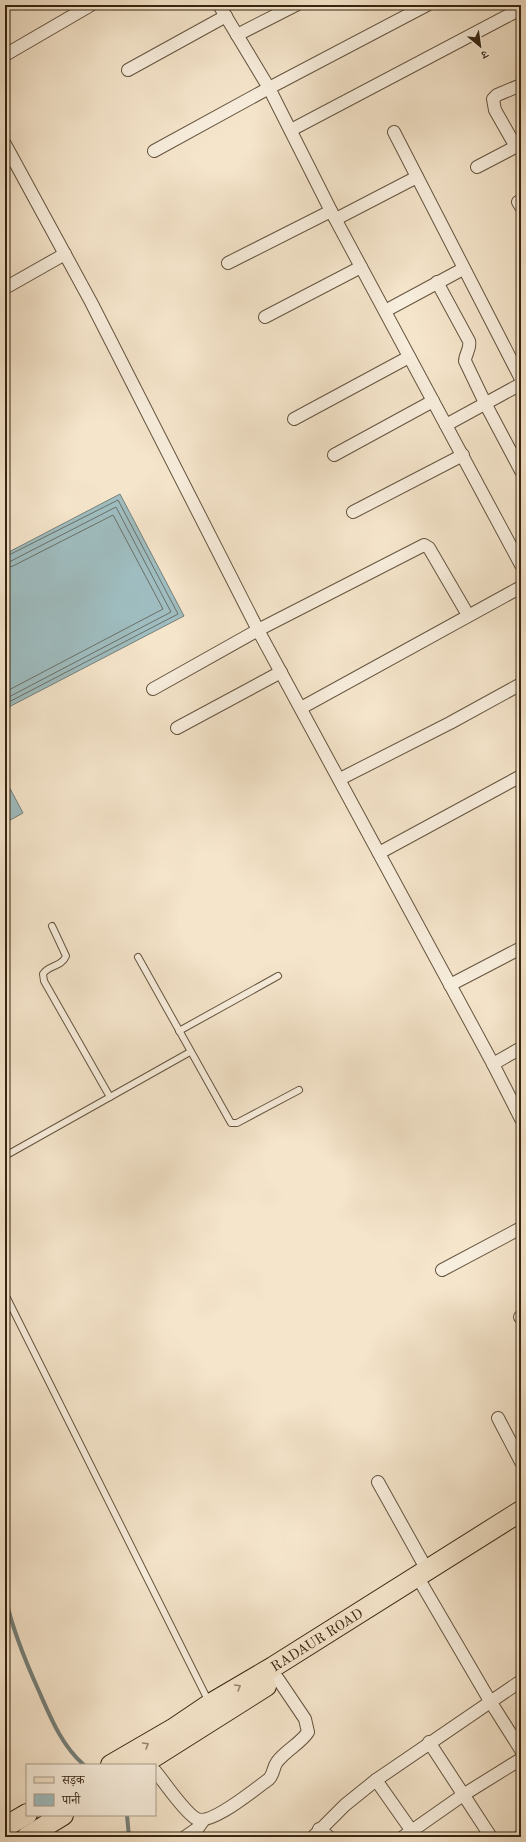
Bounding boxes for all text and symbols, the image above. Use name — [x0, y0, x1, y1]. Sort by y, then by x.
north arrow — [460, 26, 500, 66]
text: उ — [478, 47, 490, 60]
street label: RADAUR ROAD — [269, 1606, 366, 1674]
one-way arrow — [234, 1685, 241, 1692]
one-way arrow — [142, 1742, 149, 1749]
legend — [26, 1764, 156, 1816]
text: सड़क — [61, 1775, 86, 1787]
text: पानी — [61, 1792, 81, 1807]

